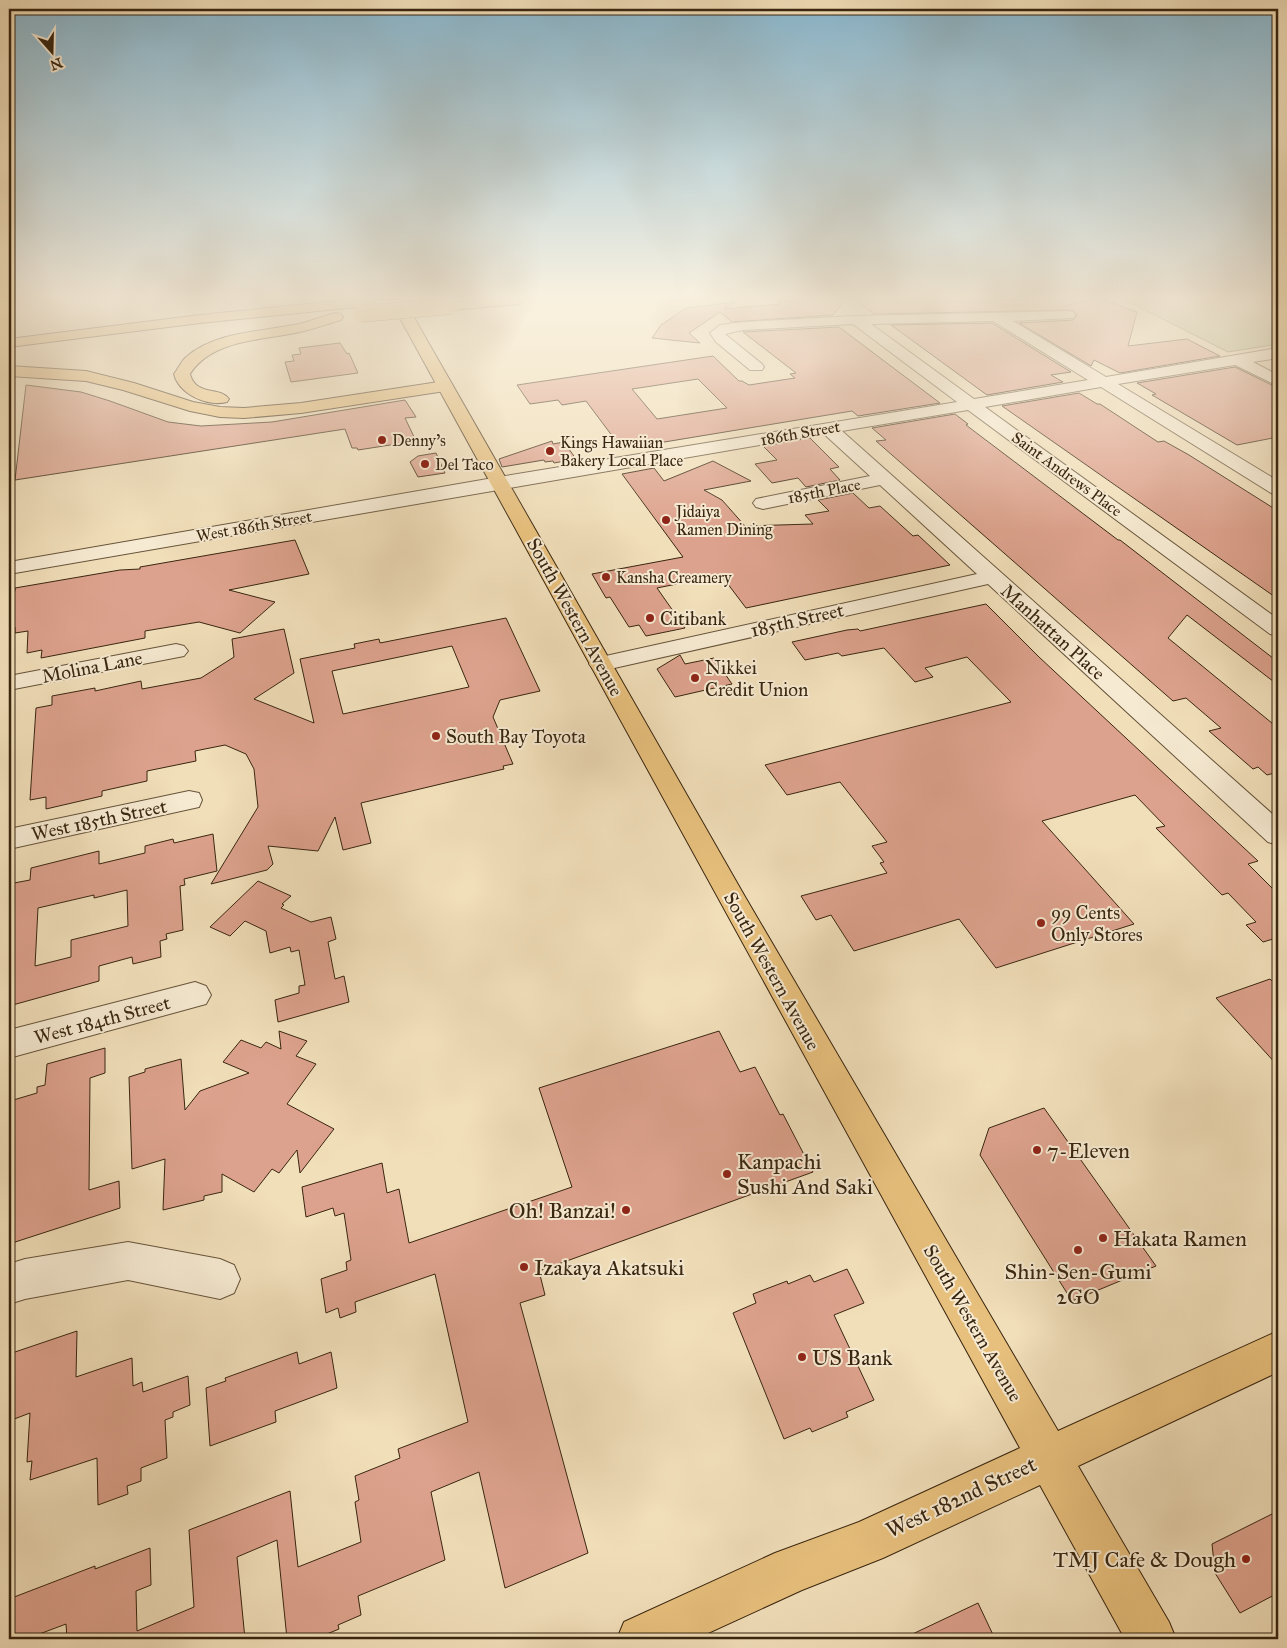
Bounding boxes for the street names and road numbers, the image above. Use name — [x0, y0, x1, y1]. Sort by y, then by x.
street label: 186th Street — [759, 417, 842, 449]
street label: Saint Andrews Place — [1008, 428, 1126, 521]
street label: 185th Place — [786, 475, 862, 507]
street label: West 186th Street — [195, 506, 314, 546]
street label: South Western Avenue — [522, 534, 628, 700]
street label: Manhattan Place — [996, 579, 1110, 685]
street label: 185th Street — [748, 598, 846, 642]
street label: Molina Lane — [40, 646, 144, 688]
street label: West 185th Street — [29, 794, 169, 846]
street label: South Western Avenue — [719, 888, 825, 1054]
street label: West 184th Street — [32, 991, 173, 1049]
street label: South Western Avenue — [919, 1240, 1027, 1406]
street label: West 182nd Street — [881, 1450, 1041, 1544]

